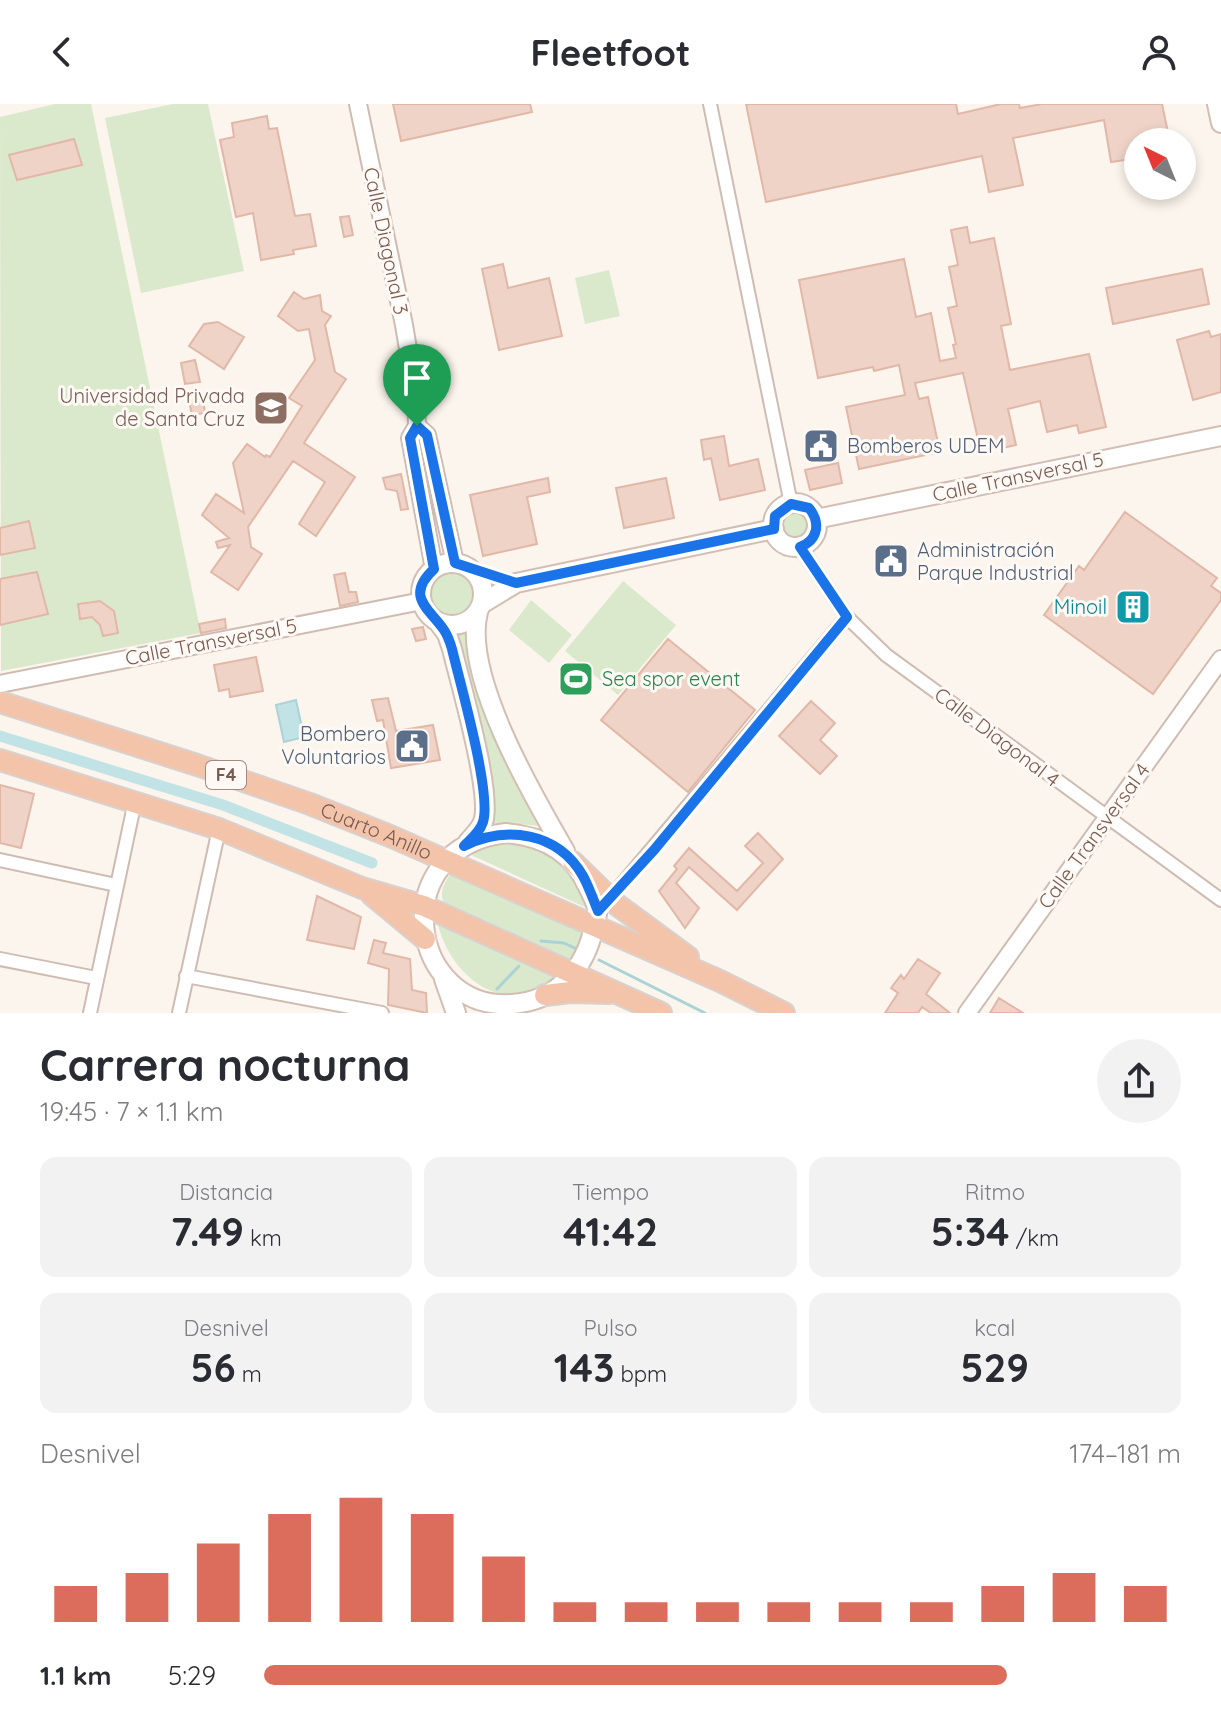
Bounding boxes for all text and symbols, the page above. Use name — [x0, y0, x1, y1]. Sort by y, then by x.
icon: back — [40, 30, 84, 74]
text: Fleetfoot — [530, 30, 691, 75]
icon: person — [1137, 30, 1181, 74]
north arrow — [1124, 128, 1196, 200]
map controls — [1124, 128, 1196, 200]
street label: Calle Diagonal 3 — [359, 165, 414, 317]
pin — [383, 344, 451, 426]
icon: arrive — [395, 356, 439, 400]
place label: Universidad Privada de Santa Cruz — [59, 383, 245, 431]
school or university icon: Universidad Privada de Santa Cruz — [252, 389, 290, 427]
public building icon: Bomberos UDEM — [802, 427, 840, 465]
place label: Bomberos UDEM — [847, 433, 1004, 458]
street label: Calle Transversal 5 — [930, 446, 1106, 507]
place label: Administración Parque Industrial — [917, 537, 1074, 585]
public building icon: Administración Parque Industrial — [872, 542, 910, 580]
building icon: Minoil — [1114, 588, 1152, 626]
place label: Minoil — [1054, 594, 1107, 619]
street label: Calle Transversal 5 — [123, 613, 299, 670]
sports icon: Sea spor event — [557, 660, 595, 698]
place label: Sea spor event — [602, 666, 740, 691]
street label: Calle Diagonal 4 — [930, 681, 1065, 792]
place label: Bombero Voluntarios — [281, 721, 386, 769]
public building icon: Bombero Voluntarios — [393, 727, 431, 765]
street label: Calle Transversal 4 — [1032, 758, 1155, 913]
road number: F4 — [206, 761, 246, 789]
street label: Cuarto Anillo — [317, 797, 436, 865]
text: Carrera nocturna — [40, 1037, 410, 1092]
button: share — [1097, 1039, 1181, 1123]
text: 19:45 · 7 × 1.1 km — [40, 1095, 223, 1128]
text: Distancia — [179, 1178, 273, 1206]
text: Tiempo — [572, 1178, 649, 1206]
text: Ritmo — [965, 1178, 1025, 1206]
text: 7.49 — [171, 1206, 244, 1256]
text: 41:42 — [563, 1206, 658, 1256]
text: 5:34 — [931, 1206, 1010, 1256]
text: km — [244, 1224, 282, 1252]
text: /km — [1010, 1224, 1059, 1252]
text: Desnivel — [184, 1314, 269, 1342]
text: Pulso — [583, 1314, 638, 1342]
text: kcal — [974, 1314, 1015, 1342]
text: 56 — [191, 1342, 236, 1392]
text: 143 — [554, 1342, 614, 1392]
text: 529 — [961, 1342, 1029, 1392]
text: m — [236, 1360, 262, 1388]
text: bpm — [614, 1360, 667, 1388]
text: Desnivel — [40, 1437, 141, 1470]
text: 174–181 m — [1069, 1437, 1181, 1470]
text: 1.1 km — [40, 1659, 111, 1692]
text: 5:29 — [168, 1659, 216, 1692]

